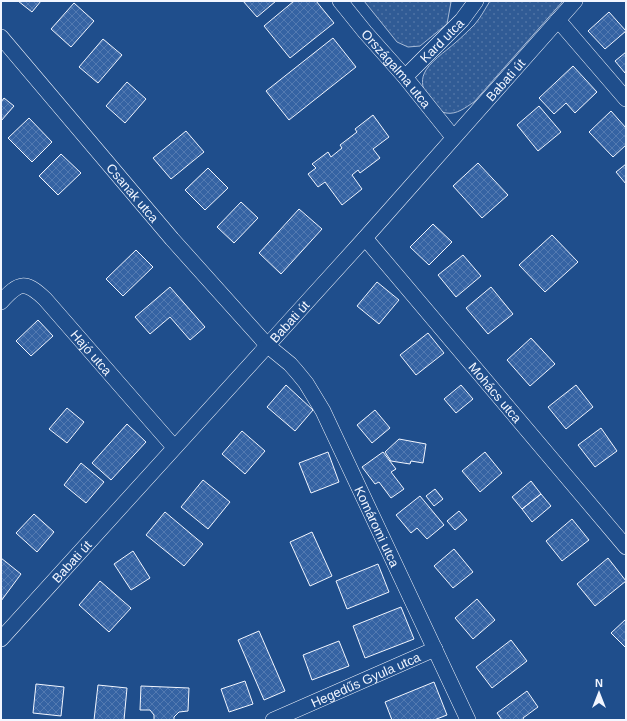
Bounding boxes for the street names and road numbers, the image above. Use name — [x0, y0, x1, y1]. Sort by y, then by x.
street label: Kard utca — [417, 15, 467, 65]
street label: Országalma utca — [359, 26, 435, 111]
street label: Babati út — [483, 55, 528, 104]
street label: Csanak utca — [104, 160, 162, 226]
street label: Babati út — [267, 297, 312, 345]
street label: Hajó utca — [68, 327, 116, 379]
street label: Mohács utca — [466, 359, 525, 426]
street label: Komáromi utca — [352, 484, 403, 570]
street label: Babati út — [49, 537, 95, 585]
street label: Hegedűs Gyula utca — [309, 649, 423, 710]

